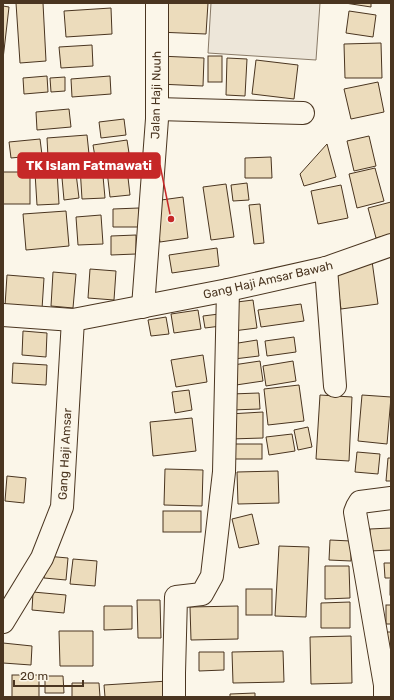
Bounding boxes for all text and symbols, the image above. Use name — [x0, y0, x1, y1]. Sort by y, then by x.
street label: Jalan Haji Nuuh — [148, 51, 164, 139]
callout: TK Islam Fatmawati — [18, 153, 160, 178]
text: TK Islam Fatmawati — [26, 158, 152, 173]
street label: Gang Haji Amsar Bawah — [202, 258, 334, 302]
street label: Gang Haji Amsar — [56, 407, 74, 500]
scale bar — [14, 662, 83, 688]
text: 20 m — [20, 669, 48, 683]

